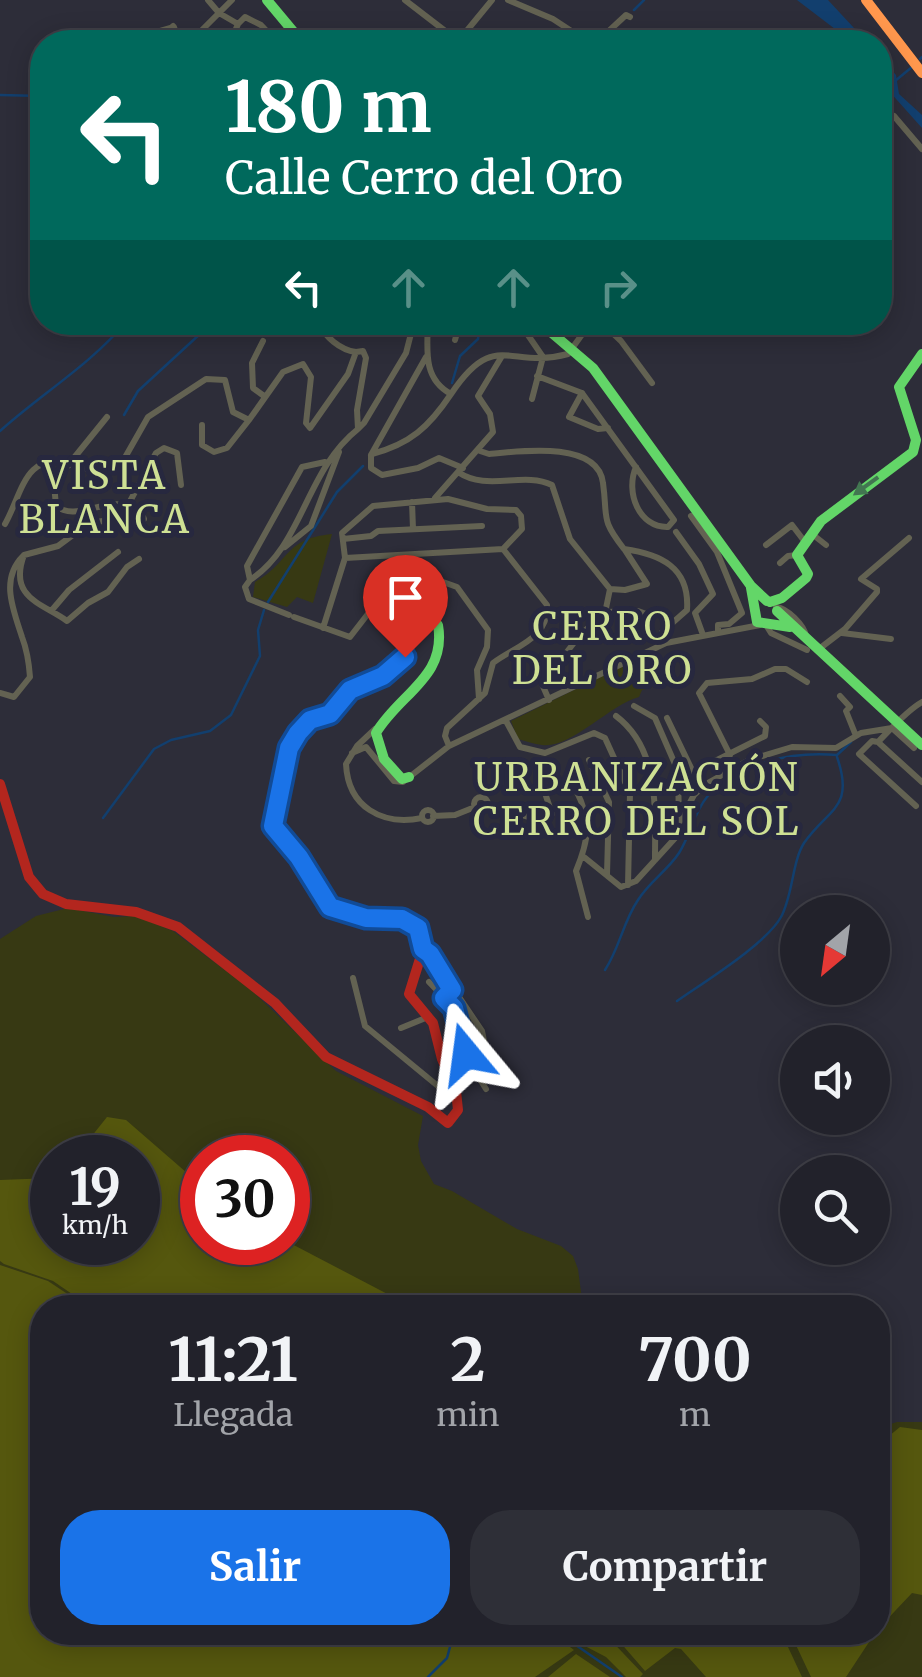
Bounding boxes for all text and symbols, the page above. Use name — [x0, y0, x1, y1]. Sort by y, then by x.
text: 180 m — [225, 63, 432, 151]
icon: left — [60, 70, 190, 200]
text: Calle Cerro del Oro — [225, 150, 623, 206]
icon: left — [276, 260, 331, 315]
icon: ahead — [381, 260, 436, 315]
icon: ahead — [486, 260, 541, 315]
icon: right — [591, 260, 646, 315]
district label: VISTA BLANCA — [19, 452, 191, 543]
one-way arrow — [853, 476, 879, 495]
pin — [363, 555, 448, 658]
icon: arrive — [378, 570, 433, 625]
district label: CERRO DEL ORO — [512, 603, 694, 694]
district label: URBANIZACIÓN CERRO DEL SOL — [473, 752, 801, 845]
north arrow — [780, 895, 890, 1005]
map controls — [780, 895, 890, 1265]
position arrow — [414, 1002, 518, 1106]
button: sound — [780, 1025, 890, 1135]
speed limit sign: 30 — [180, 1135, 310, 1265]
button: search — [780, 1155, 890, 1265]
text: 19 — [69, 1156, 121, 1219]
text: km/h — [62, 1209, 128, 1241]
text: 11:21 — [168, 1322, 298, 1397]
text: 2 — [450, 1322, 486, 1397]
text: 700 — [638, 1322, 752, 1397]
text: Llegada — [173, 1395, 293, 1435]
text: min — [436, 1395, 500, 1435]
text: m — [679, 1395, 711, 1435]
button: Salir — [60, 1510, 450, 1625]
button: Compartir — [470, 1510, 860, 1625]

